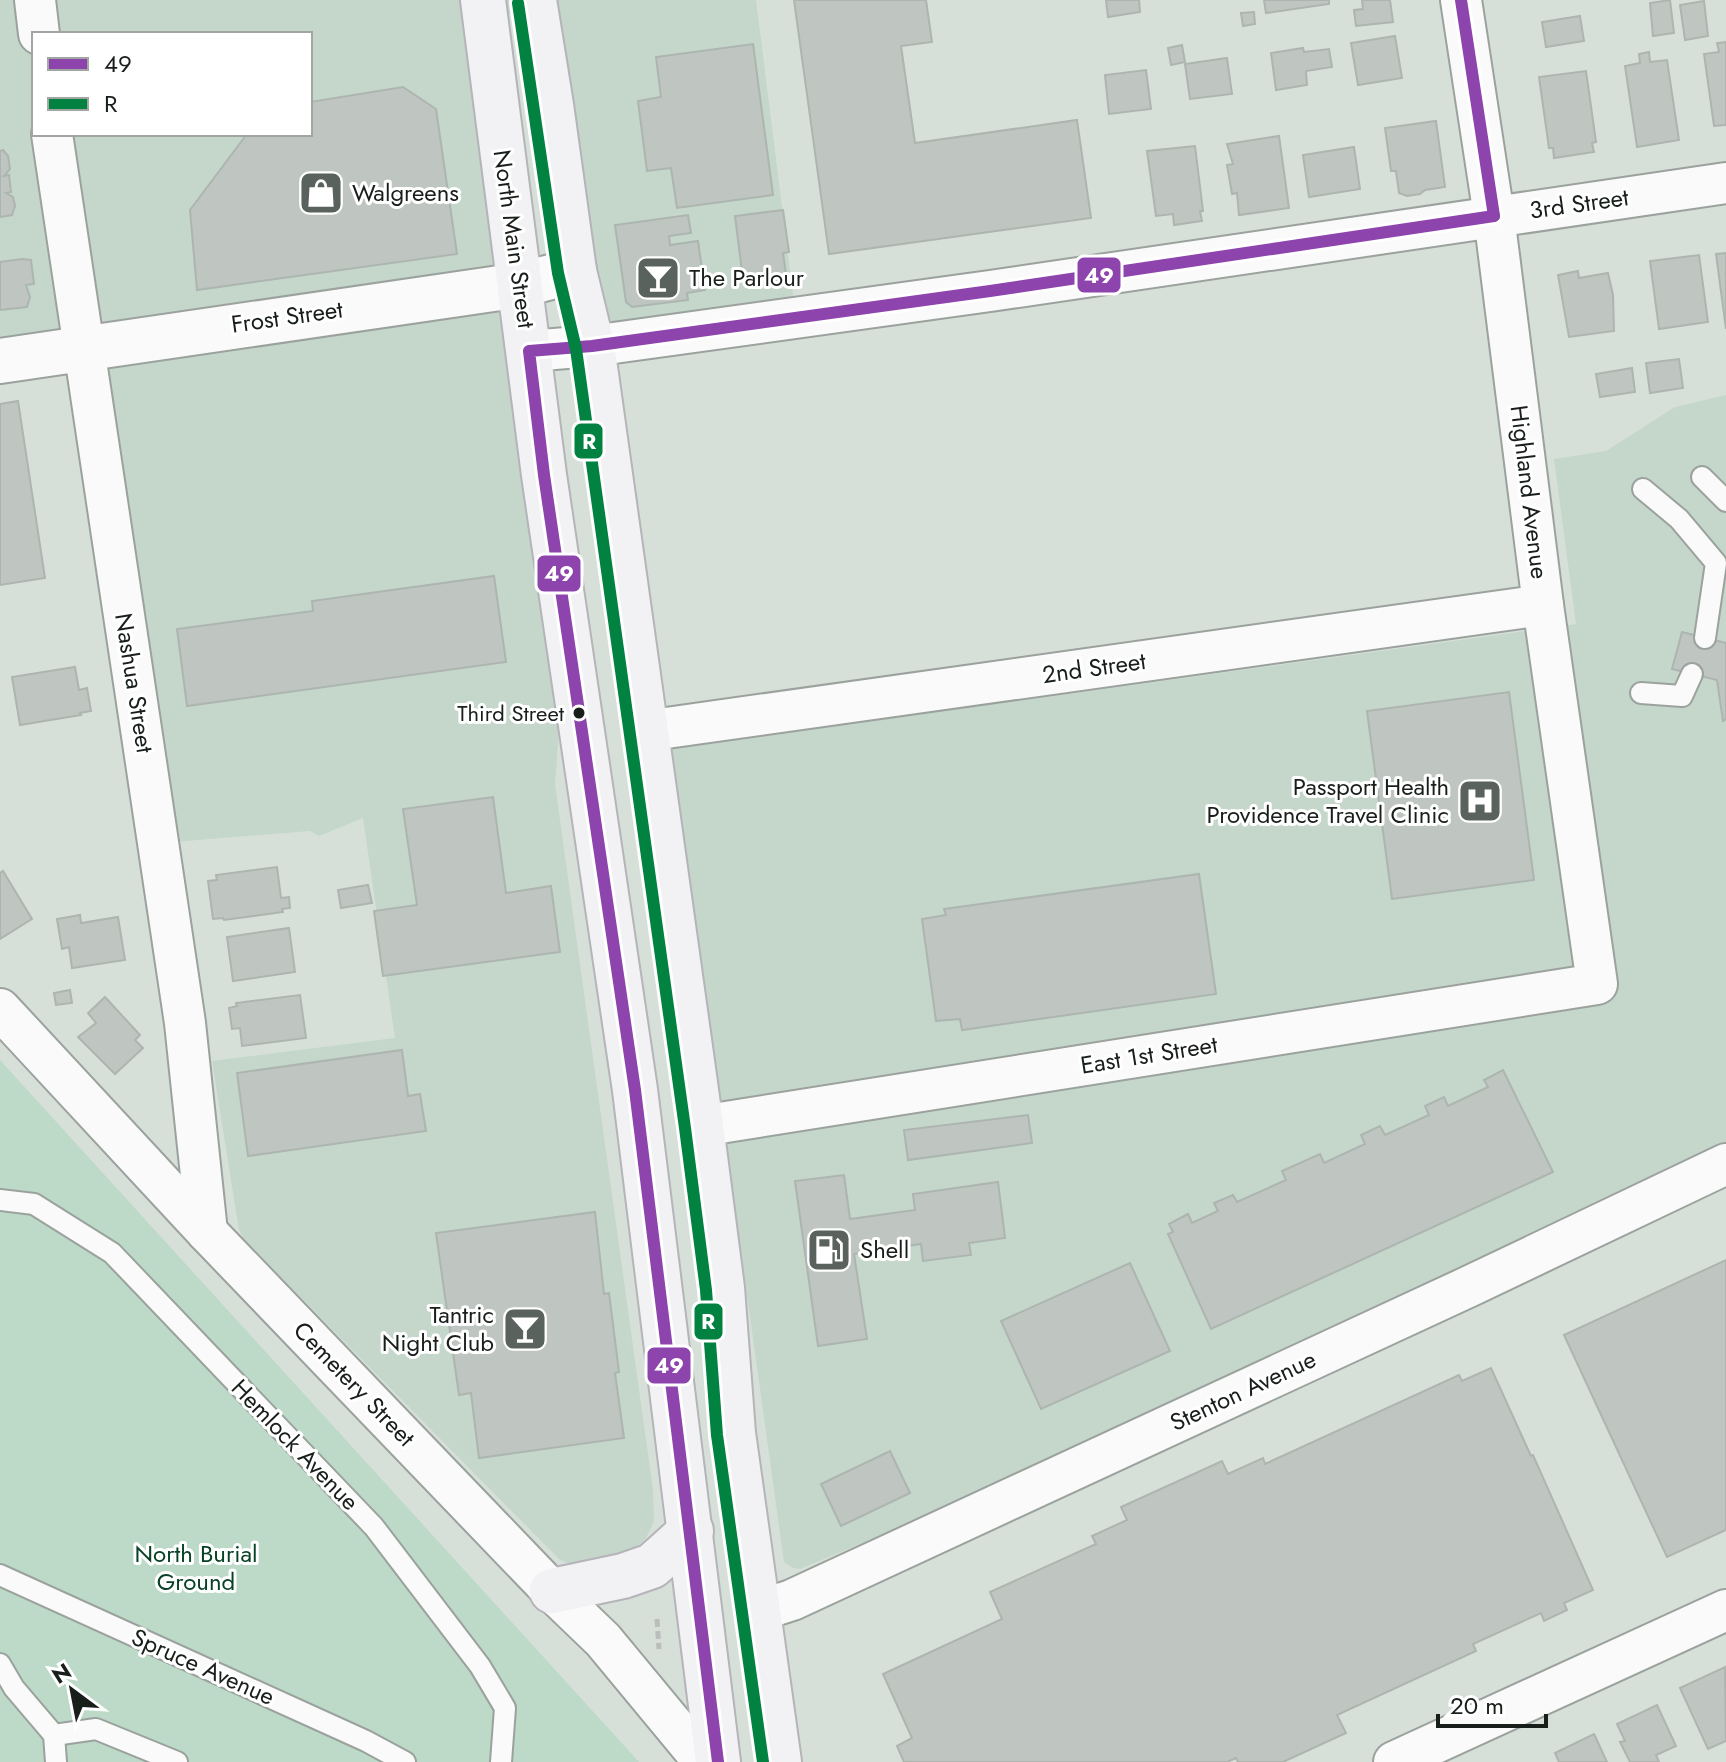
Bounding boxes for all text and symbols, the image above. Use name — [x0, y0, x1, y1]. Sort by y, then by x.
legend — [32, 32, 312, 136]
text: 49 — [104, 46, 132, 81]
text: R — [104, 86, 118, 121]
street label: North Main Street — [485, 147, 544, 331]
shop icon: Walgreens — [297, 169, 345, 217]
place label: Walgreens — [352, 175, 459, 210]
street label: 3rd Street — [1527, 179, 1631, 228]
bar icon: The Parlour — [634, 254, 682, 302]
line badge: 49 — [1076, 256, 1122, 294]
text: 49 — [1084, 259, 1114, 291]
place label: The Parlour — [689, 260, 805, 295]
street label: Frost Street — [229, 291, 345, 342]
street label: Highland Avenue — [1501, 403, 1558, 581]
line badge: R — [573, 422, 604, 460]
text: R — [582, 425, 597, 457]
line badge: 49 — [536, 554, 582, 593]
text: 49 — [544, 557, 574, 589]
street label: Nashua Street — [106, 611, 163, 756]
street label: 2nd Street — [1040, 643, 1148, 692]
place label: Third Street — [457, 697, 565, 729]
marker: Third Street — [571, 705, 587, 721]
place label: Passport Health Providence Travel Clinic — [1207, 769, 1449, 832]
hospital icon: Passport Health Providence Travel Clinic — [1456, 777, 1504, 825]
street label: East 1st Street — [1078, 1026, 1220, 1083]
fuel station icon: Shell — [805, 1226, 853, 1274]
place label: Shell — [860, 1232, 909, 1267]
place label: Tantric Night Club — [382, 1297, 494, 1360]
line badge: R — [693, 1302, 724, 1341]
bar icon: Tantric Night Club — [501, 1305, 549, 1353]
text: R — [701, 1305, 716, 1337]
street label: Cemetery Street — [286, 1313, 423, 1454]
street label: Stenton Avenue — [1164, 1341, 1321, 1440]
line badge: 49 — [646, 1346, 692, 1385]
text: 49 — [654, 1349, 684, 1381]
street label: Hemlock Avenue — [223, 1371, 367, 1518]
park label: North Burial Ground — [134, 1536, 258, 1599]
street label: Spruce Avenue — [126, 1619, 280, 1714]
north arrow — [32, 1650, 112, 1730]
text: N — [46, 1655, 77, 1691]
scale bar — [1438, 1678, 1546, 1728]
text: 20 m — [1450, 1688, 1504, 1723]

